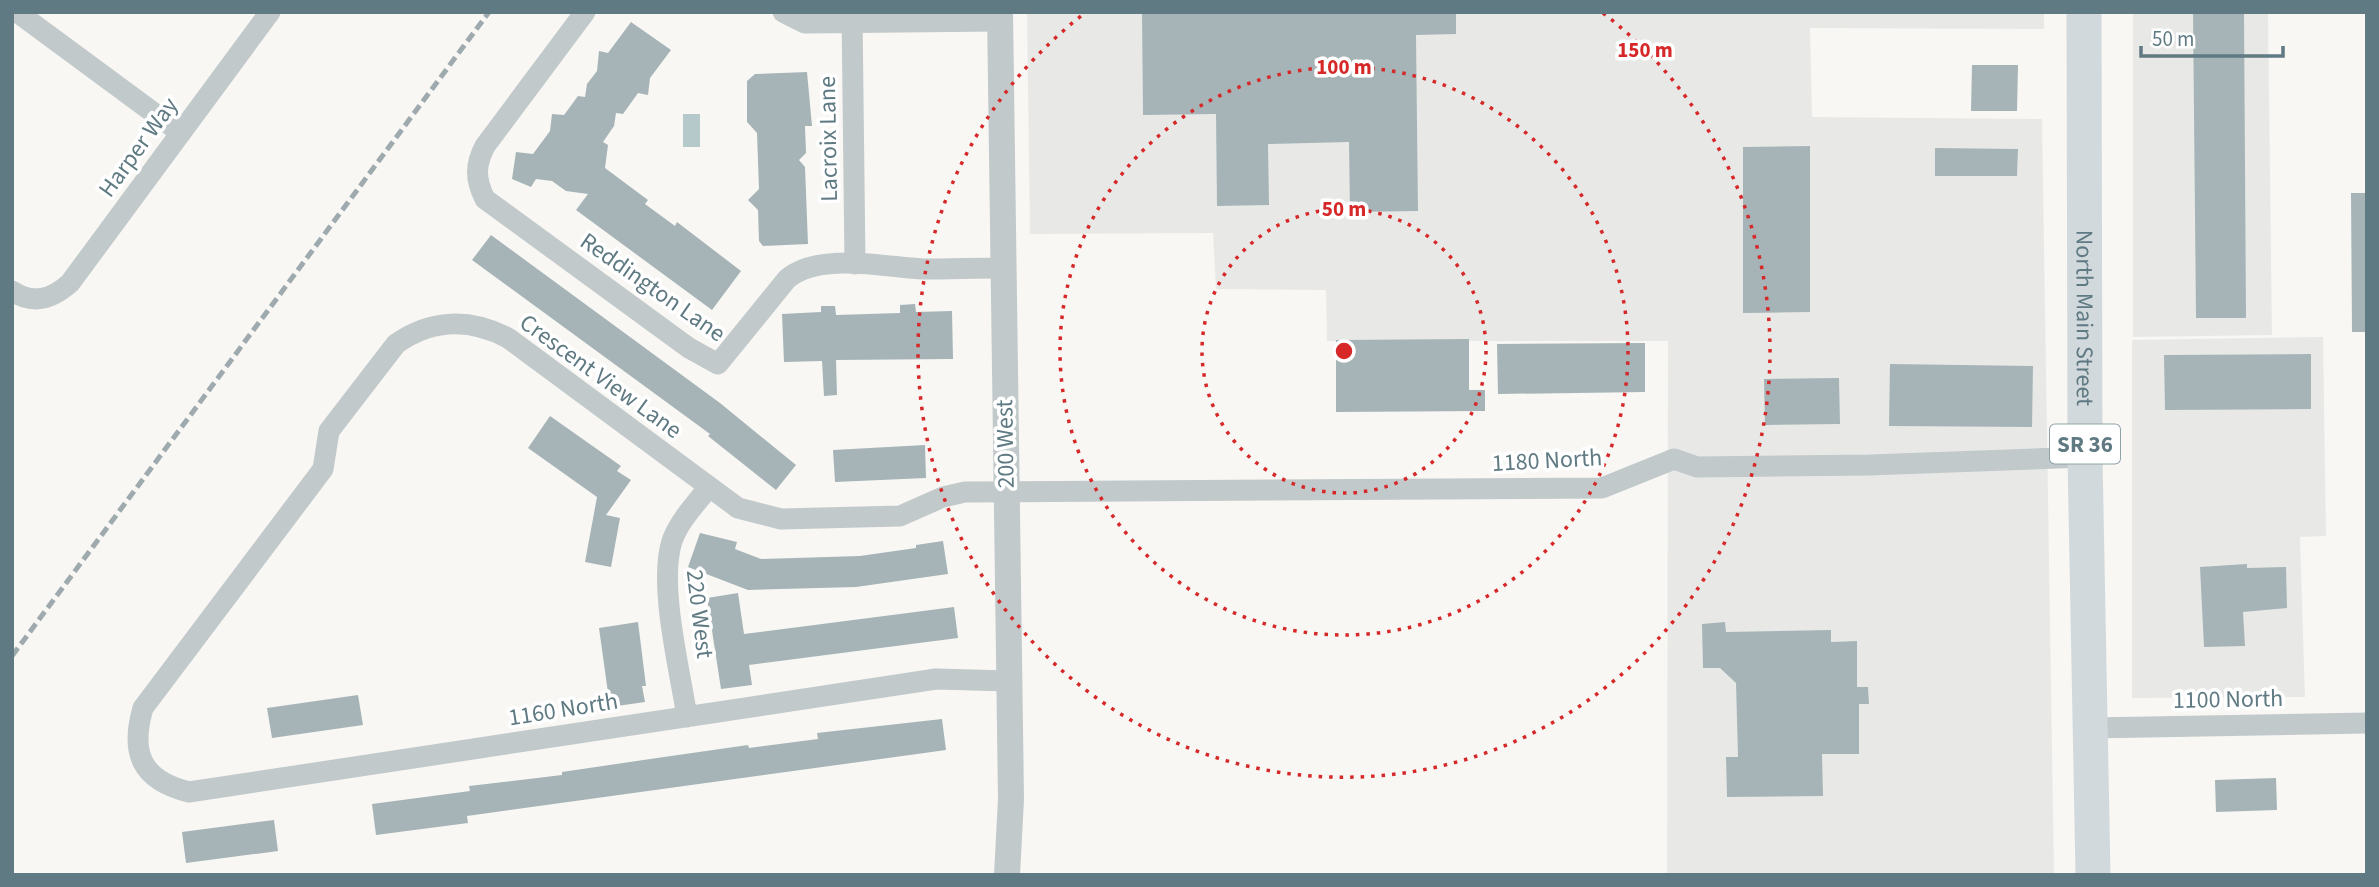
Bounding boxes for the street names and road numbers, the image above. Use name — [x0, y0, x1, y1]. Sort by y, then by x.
street label: Lacroix Lane — [810, 76, 847, 202]
street label: Harper Way — [90, 90, 187, 205]
street label: Reddington Lane — [573, 224, 733, 351]
street label: North Main Street — [2066, 230, 2102, 406]
street label: Crescent View Lane — [512, 305, 689, 447]
street label: 200 West — [987, 399, 1024, 489]
road number: SR 36 — [2050, 424, 2120, 464]
street label: 1180 North — [1491, 440, 1603, 481]
street label: 220 West — [677, 568, 722, 660]
street label: 1100 North — [2172, 681, 2284, 718]
street label: 1160 North — [506, 684, 620, 735]

